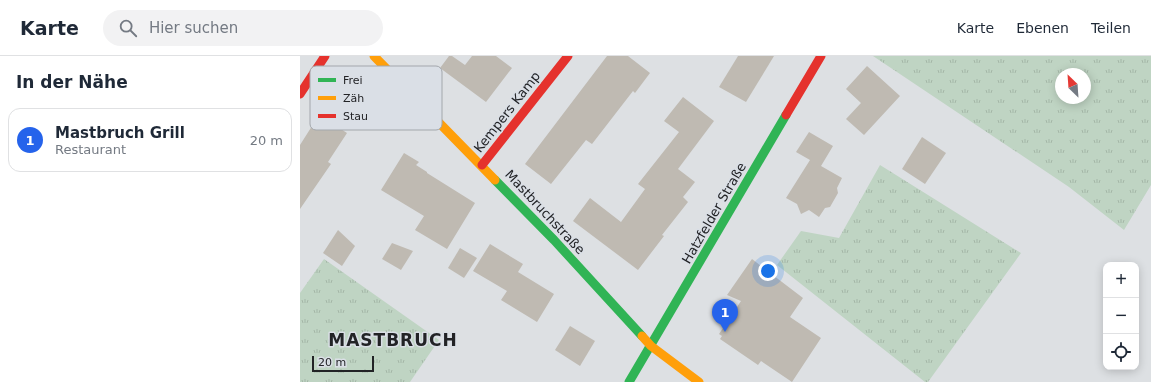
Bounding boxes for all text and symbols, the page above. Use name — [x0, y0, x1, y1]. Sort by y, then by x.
search box — [103, 10, 383, 46]
text: Karte — [20, 17, 79, 39]
icon: search — [117, 17, 139, 39]
text: Hier suchen — [149, 19, 238, 37]
text: Karte — [957, 20, 994, 36]
text: Ebenen — [1016, 20, 1069, 36]
text: Teilen — [1091, 20, 1131, 36]
legend — [310, 66, 442, 130]
north arrow — [1055, 68, 1091, 104]
street label: Kempers Kamp — [471, 69, 543, 155]
text: In der Nähe — [16, 72, 128, 92]
text: Frei — [343, 74, 363, 87]
text: Zäh — [343, 92, 364, 105]
text: Stau — [343, 110, 368, 123]
text: Mastbruch Grill — [55, 124, 185, 142]
text: 1 — [25, 133, 35, 148]
text: 20 m — [250, 133, 283, 148]
text: Restaurant — [55, 142, 126, 157]
street label: Hatzfelder Straße — [679, 160, 749, 266]
street label: Mastbruchstraße — [502, 167, 588, 257]
your location — [758, 261, 778, 281]
map controls — [1103, 262, 1139, 370]
button: + — [1103, 262, 1139, 298]
button: − — [1103, 298, 1139, 334]
pin: 1 — [712, 299, 738, 332]
district label: MASTBRUCH — [328, 330, 458, 350]
button: locate — [1103, 334, 1139, 370]
scale bar — [312, 354, 374, 373]
text: 20 m — [318, 356, 346, 369]

